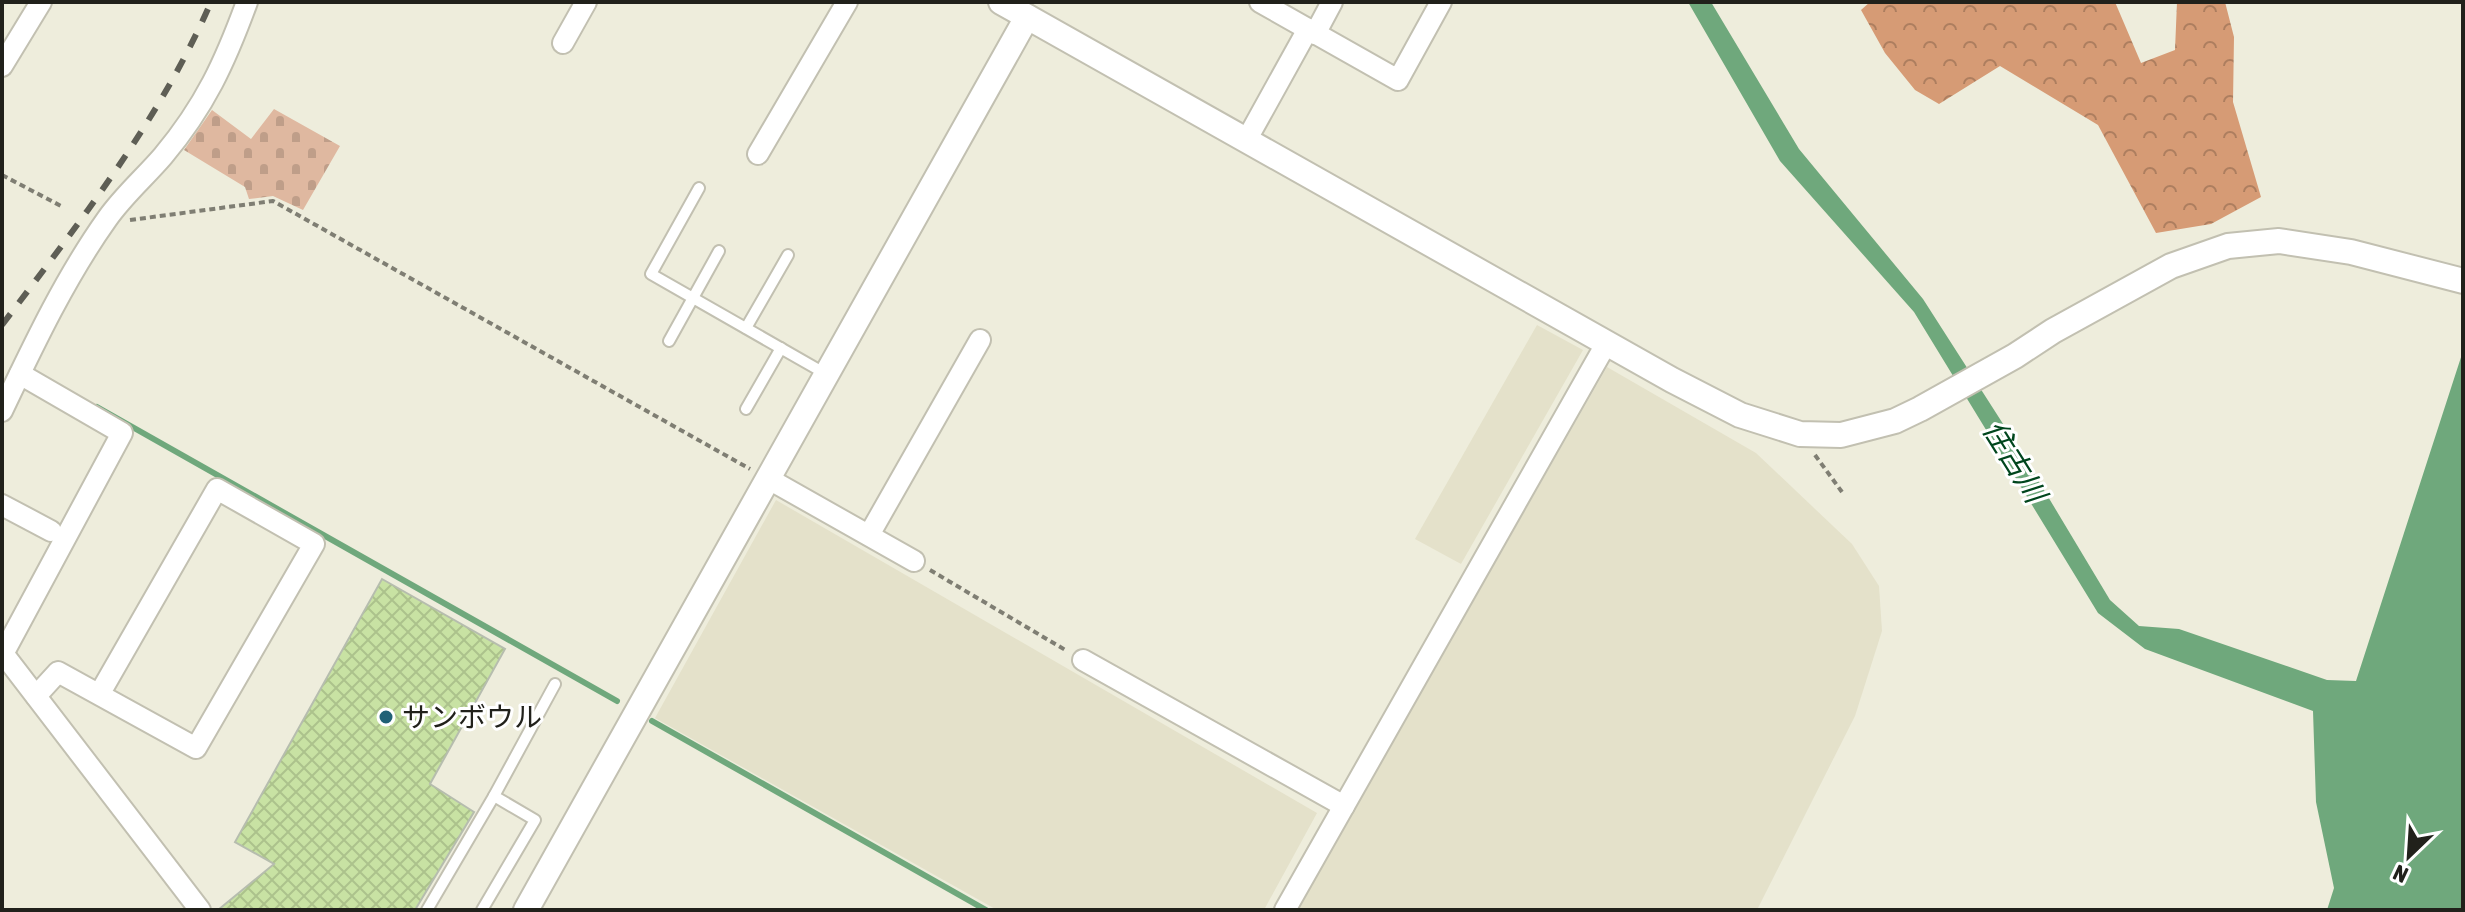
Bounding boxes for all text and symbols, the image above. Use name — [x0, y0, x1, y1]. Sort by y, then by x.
water label: 住古川 — [1977, 414, 2055, 511]
place label: サンボウル — [402, 701, 542, 733]
marker: サンボウル — [377, 708, 395, 726]
north arrow — [2369, 816, 2449, 896]
text: N — [2389, 860, 2412, 889]

